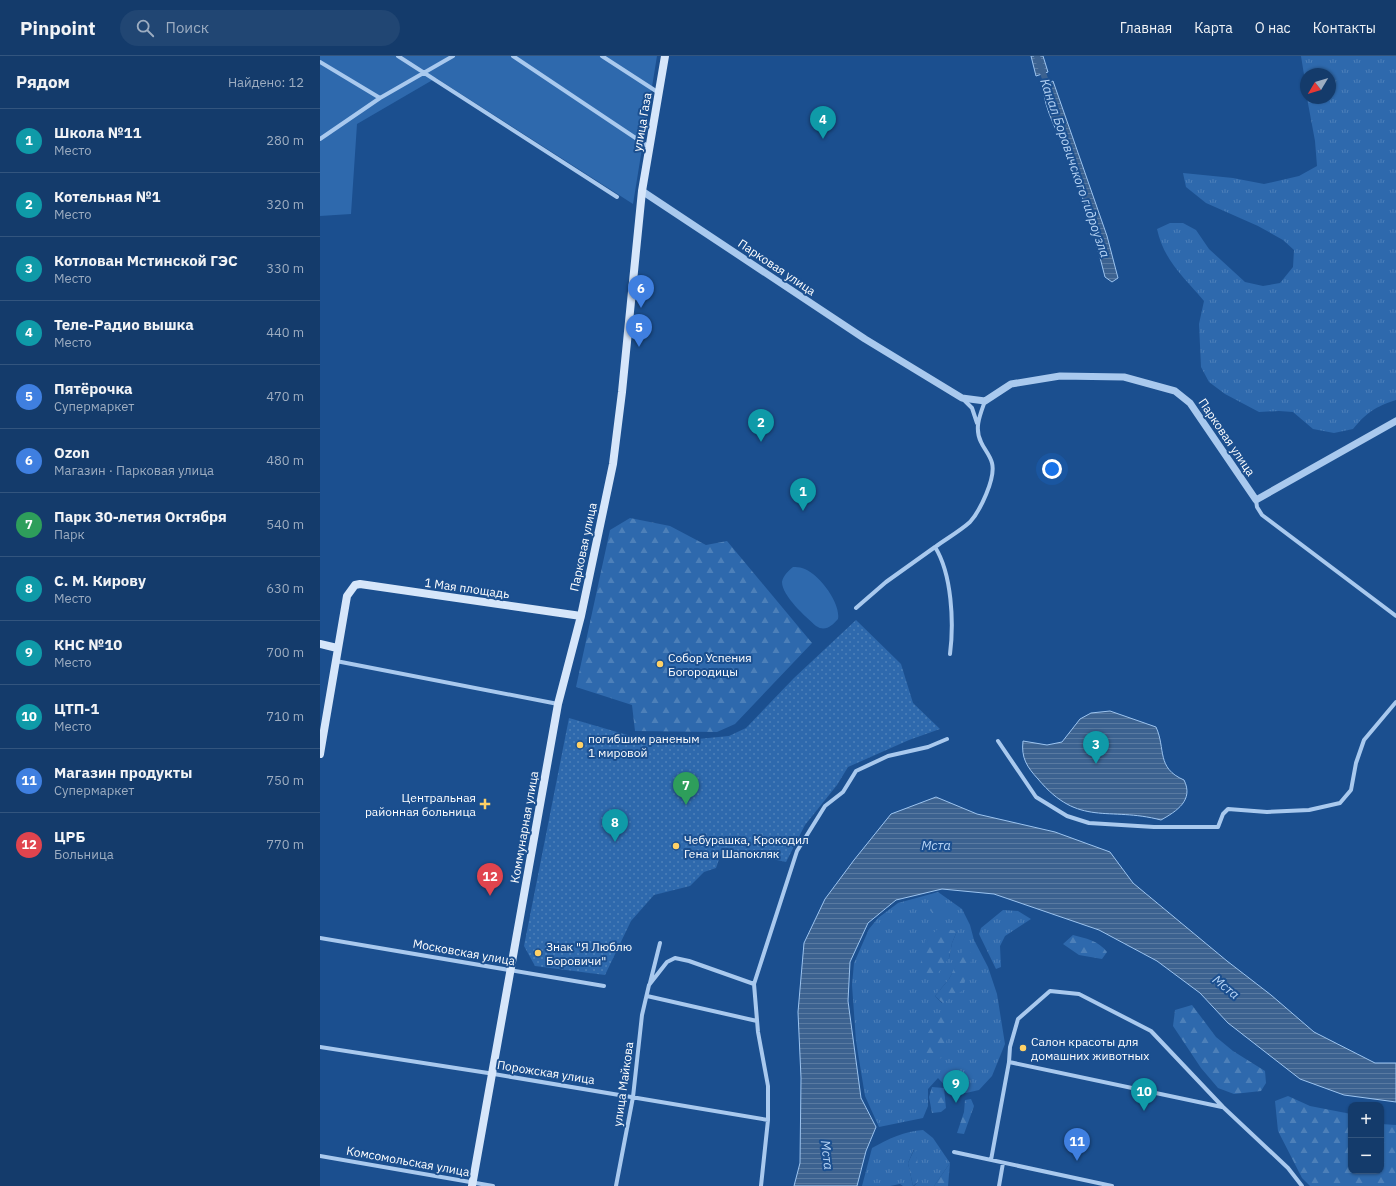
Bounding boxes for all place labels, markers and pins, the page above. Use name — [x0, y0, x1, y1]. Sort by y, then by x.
pin: 4 — [810, 106, 836, 139]
pin: 6 — [628, 275, 654, 308]
pin: 5 — [626, 314, 652, 347]
pin: 2 — [748, 409, 774, 442]
pin: 1 — [790, 478, 816, 511]
place label: Собор Успения Богородицы — [668, 650, 752, 679]
marker: Собор Успения Богородицы — [655, 659, 665, 669]
place label: погибшим раненым 1 мировой — [588, 731, 700, 760]
pin: 3 — [1083, 731, 1109, 764]
marker: погибшим раненым 1 мировой — [575, 740, 585, 750]
pin: 7 — [673, 772, 699, 805]
place label: Центральная районная больница — [365, 790, 477, 819]
marker: Центральная районная больница — [479, 798, 491, 810]
pin: 8 — [602, 809, 628, 842]
place label: Чебурашка, Крокодил Гена и Шапокляк — [684, 832, 809, 861]
marker: Чебурашка, Крокодил Гена и Шапокляк — [671, 841, 681, 851]
pin: 12 — [477, 863, 503, 896]
place label: Знак "Я Люблю Боровичи" — [546, 939, 632, 968]
marker: Знак "Я Люблю Боровичи" — [533, 948, 543, 958]
place label: Салон красоты для домашних животных — [1031, 1034, 1149, 1063]
marker: Салон красоты для домашних животных — [1018, 1043, 1028, 1053]
pin: 9 — [943, 1070, 969, 1103]
pin: 10 — [1131, 1078, 1157, 1111]
pin: 11 — [1064, 1128, 1090, 1161]

